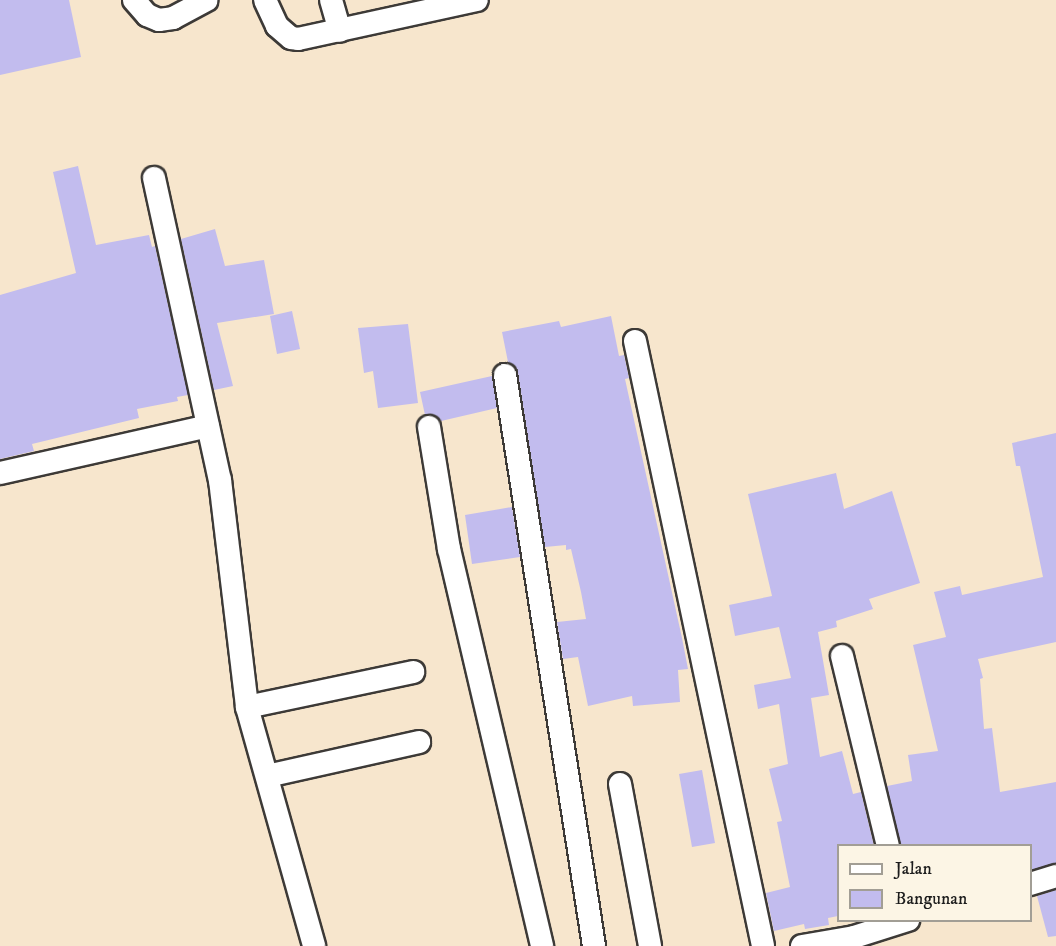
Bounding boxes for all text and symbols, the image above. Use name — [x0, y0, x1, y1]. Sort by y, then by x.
legend — [837, 844, 1032, 922]
text: Jalan — [895, 858, 932, 880]
text: Bangunan — [895, 888, 967, 910]

